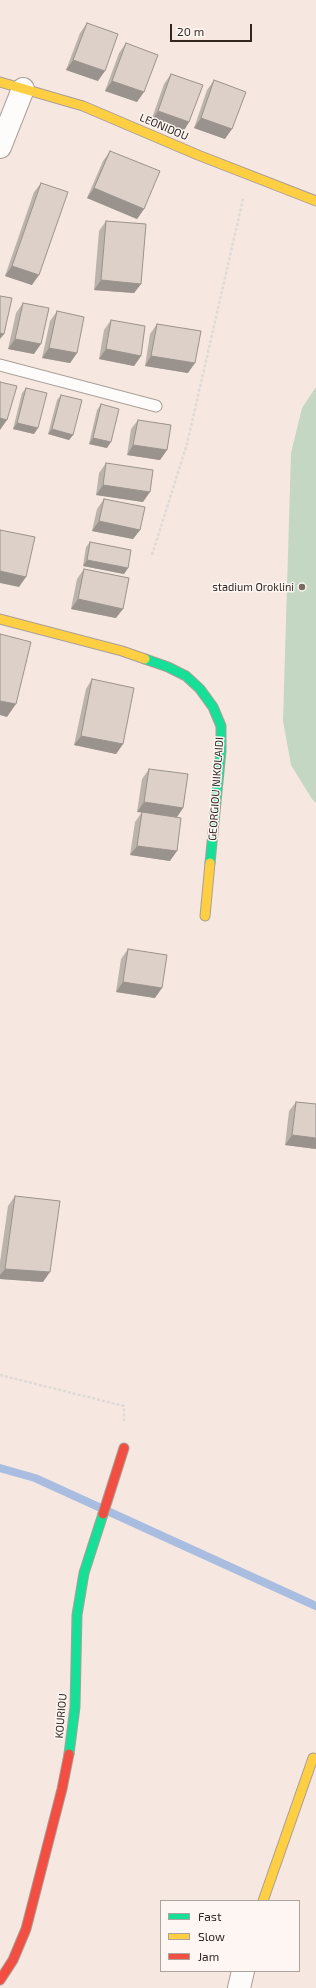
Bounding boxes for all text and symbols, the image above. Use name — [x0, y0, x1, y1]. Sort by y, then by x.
scale bar — [172, 16, 254, 42]
text: 20 m — [177, 24, 204, 38]
street label: LEONIDOU — [138, 111, 190, 143]
place label: stadium Oroklini — [212, 580, 294, 594]
marker: stadium Oroklini — [297, 582, 307, 592]
street label: GEORGIOU NIKOLAIDI — [206, 737, 226, 841]
street label: KOURIOU — [52, 1693, 70, 1739]
legend — [160, 1900, 300, 1972]
text: Fast — [198, 1909, 221, 1923]
text: Slow — [198, 1929, 225, 1943]
text: Jam — [198, 1949, 219, 1963]

